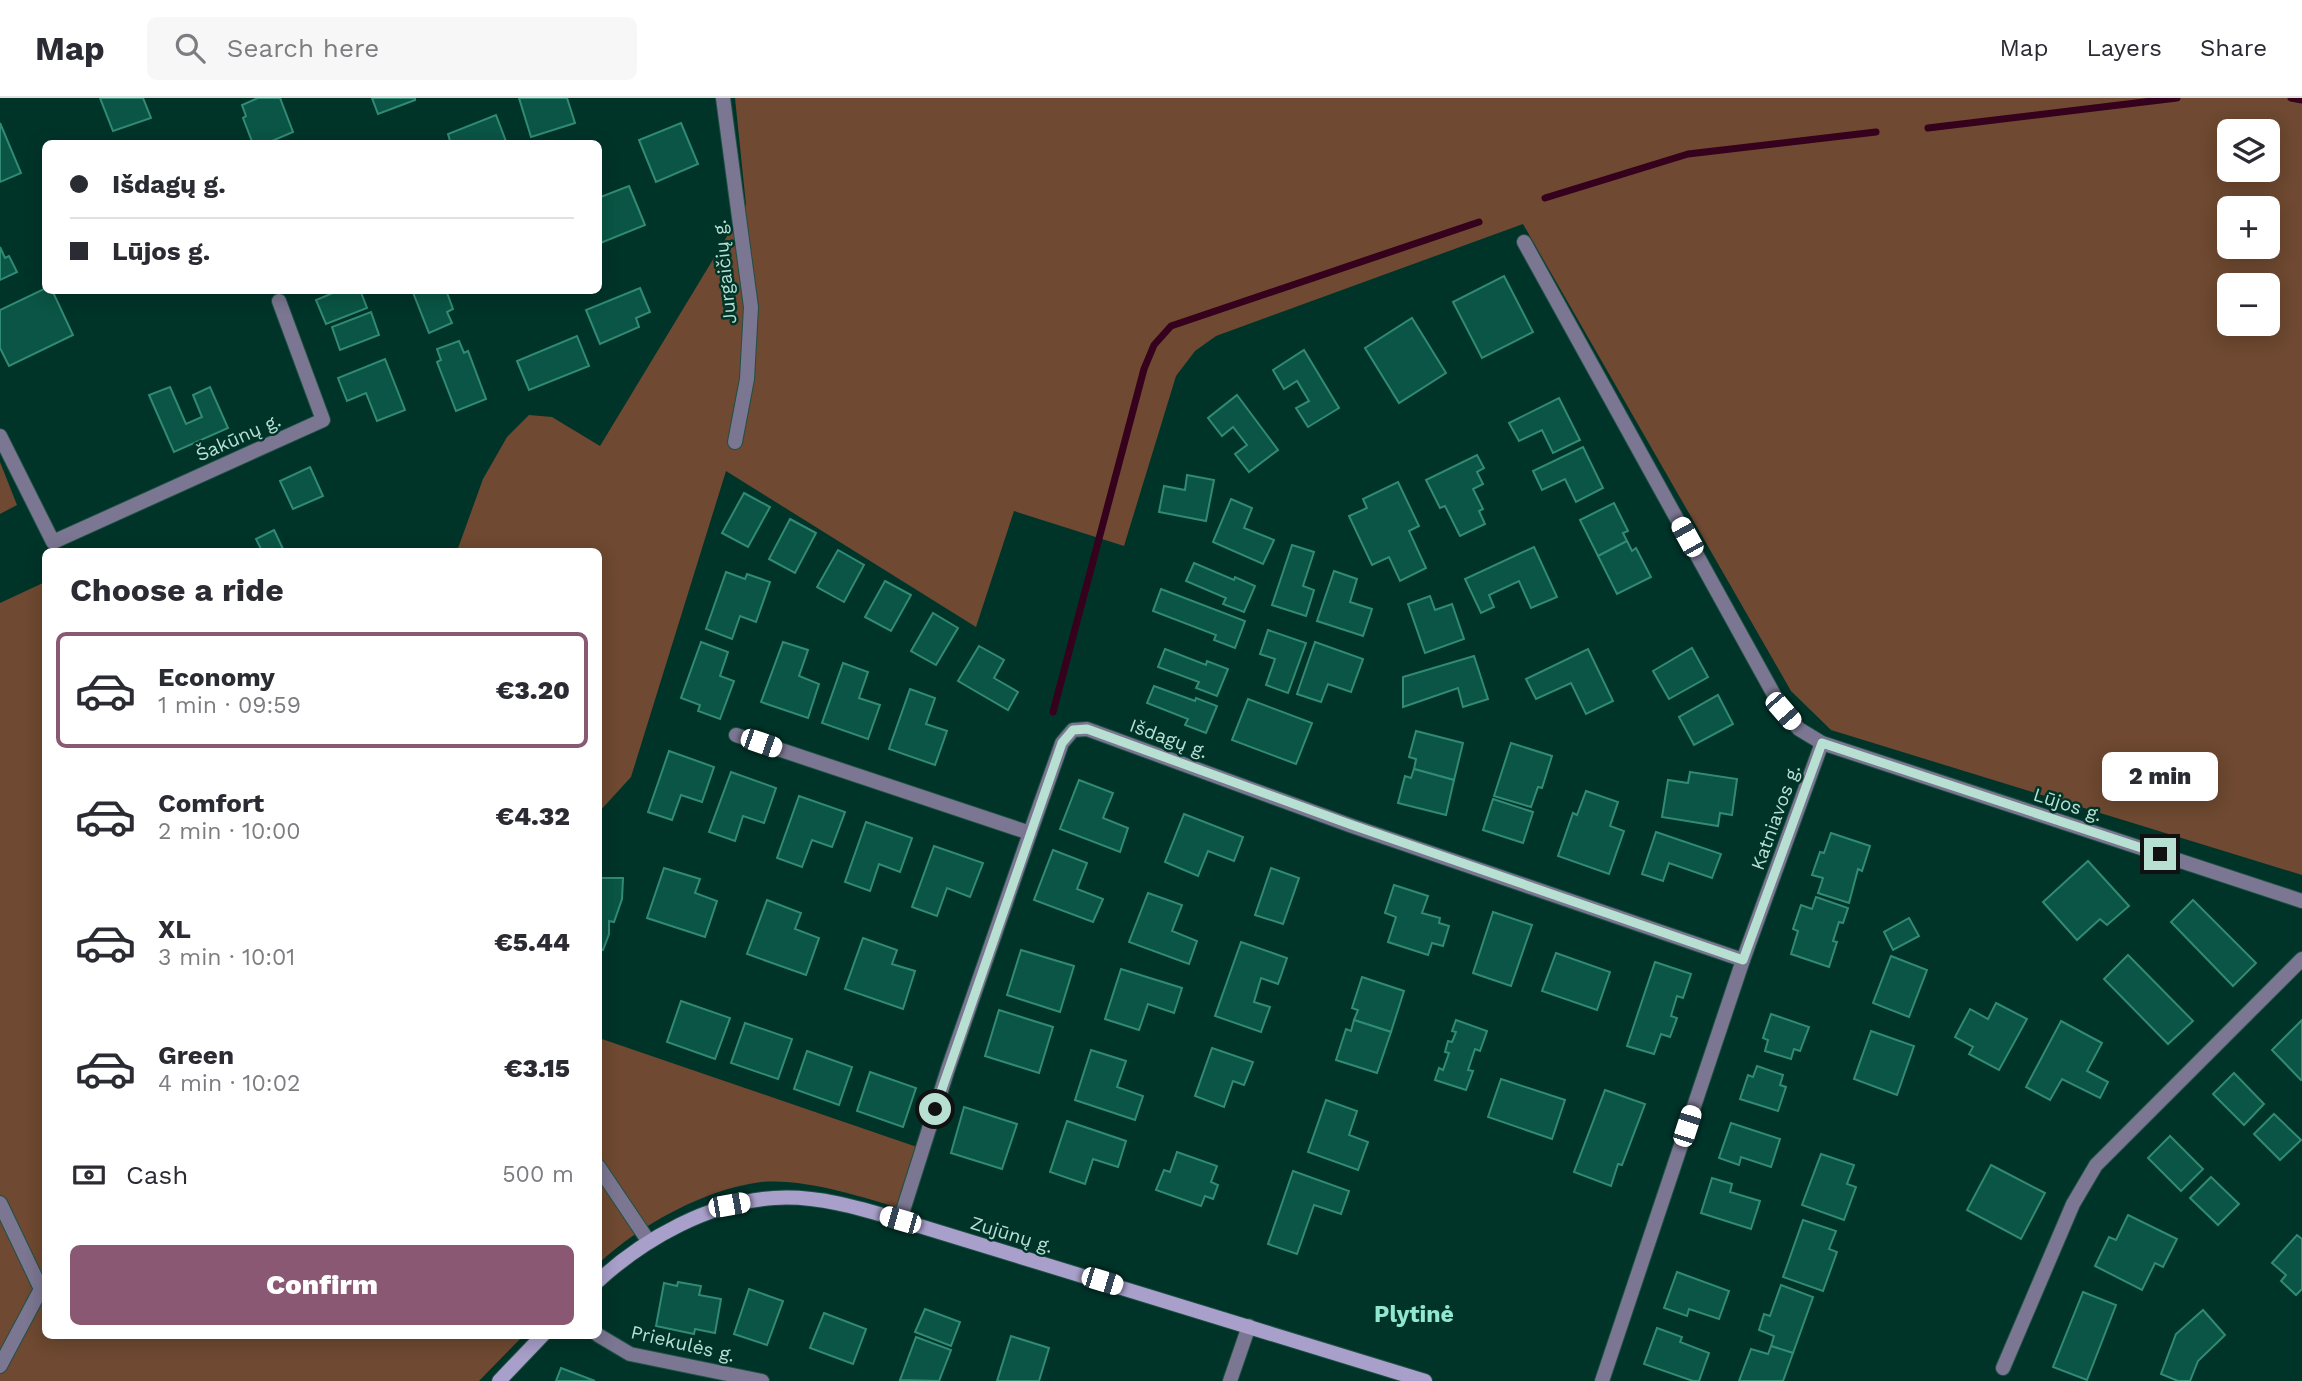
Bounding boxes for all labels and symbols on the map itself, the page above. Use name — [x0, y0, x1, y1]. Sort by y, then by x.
street label: Jurgaičių g. — [708, 219, 741, 325]
street label: Šakūnų g. — [192, 409, 284, 466]
car — [1668, 514, 1707, 560]
car — [1762, 688, 1805, 734]
street label: Išdagų g. — [1127, 714, 1211, 763]
car — [738, 726, 785, 760]
callout: 2 min — [2102, 752, 2218, 802]
street label: Katniavos g. — [1746, 761, 1805, 873]
street label: Lūjos g. — [2031, 783, 2105, 826]
route end — [2144, 838, 2176, 870]
route start — [919, 1093, 951, 1125]
car — [1671, 1103, 1704, 1149]
car — [707, 1191, 752, 1219]
car — [877, 1204, 924, 1236]
street label: Zujūnų g. — [968, 1211, 1056, 1258]
car — [1079, 1265, 1126, 1297]
district label: Plytinė — [1374, 1301, 1454, 1328]
street label: Priekulės g. — [629, 1320, 737, 1367]

